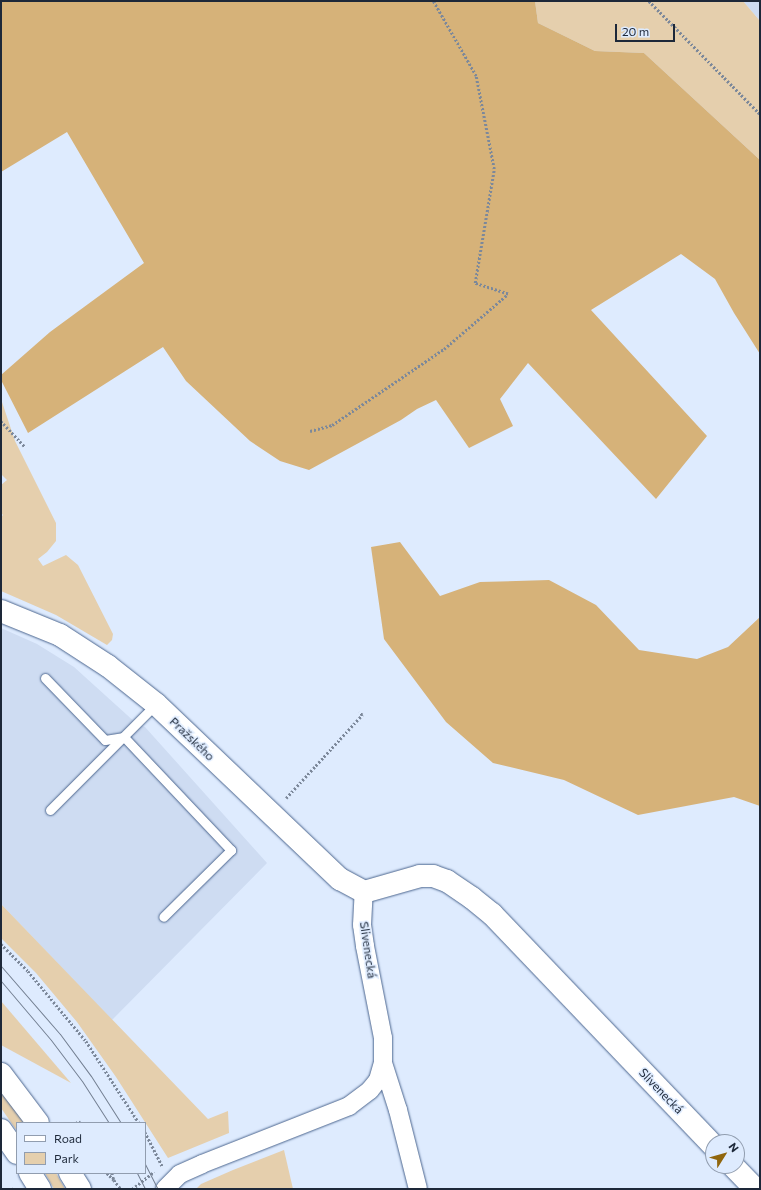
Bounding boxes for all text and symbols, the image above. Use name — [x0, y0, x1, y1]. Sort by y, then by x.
scale bar — [617, 16, 677, 42]
text: 20 m — [622, 24, 649, 38]
street label: Pražského — [167, 714, 217, 764]
street label: Slivenecká — [357, 921, 379, 979]
street label: Slivenecká — [636, 1065, 686, 1117]
legend — [16, 1122, 146, 1174]
text: Road — [54, 1131, 82, 1145]
north arrow — [705, 1134, 745, 1174]
text: N — [727, 1140, 742, 1154]
text: Park — [54, 1151, 79, 1165]

